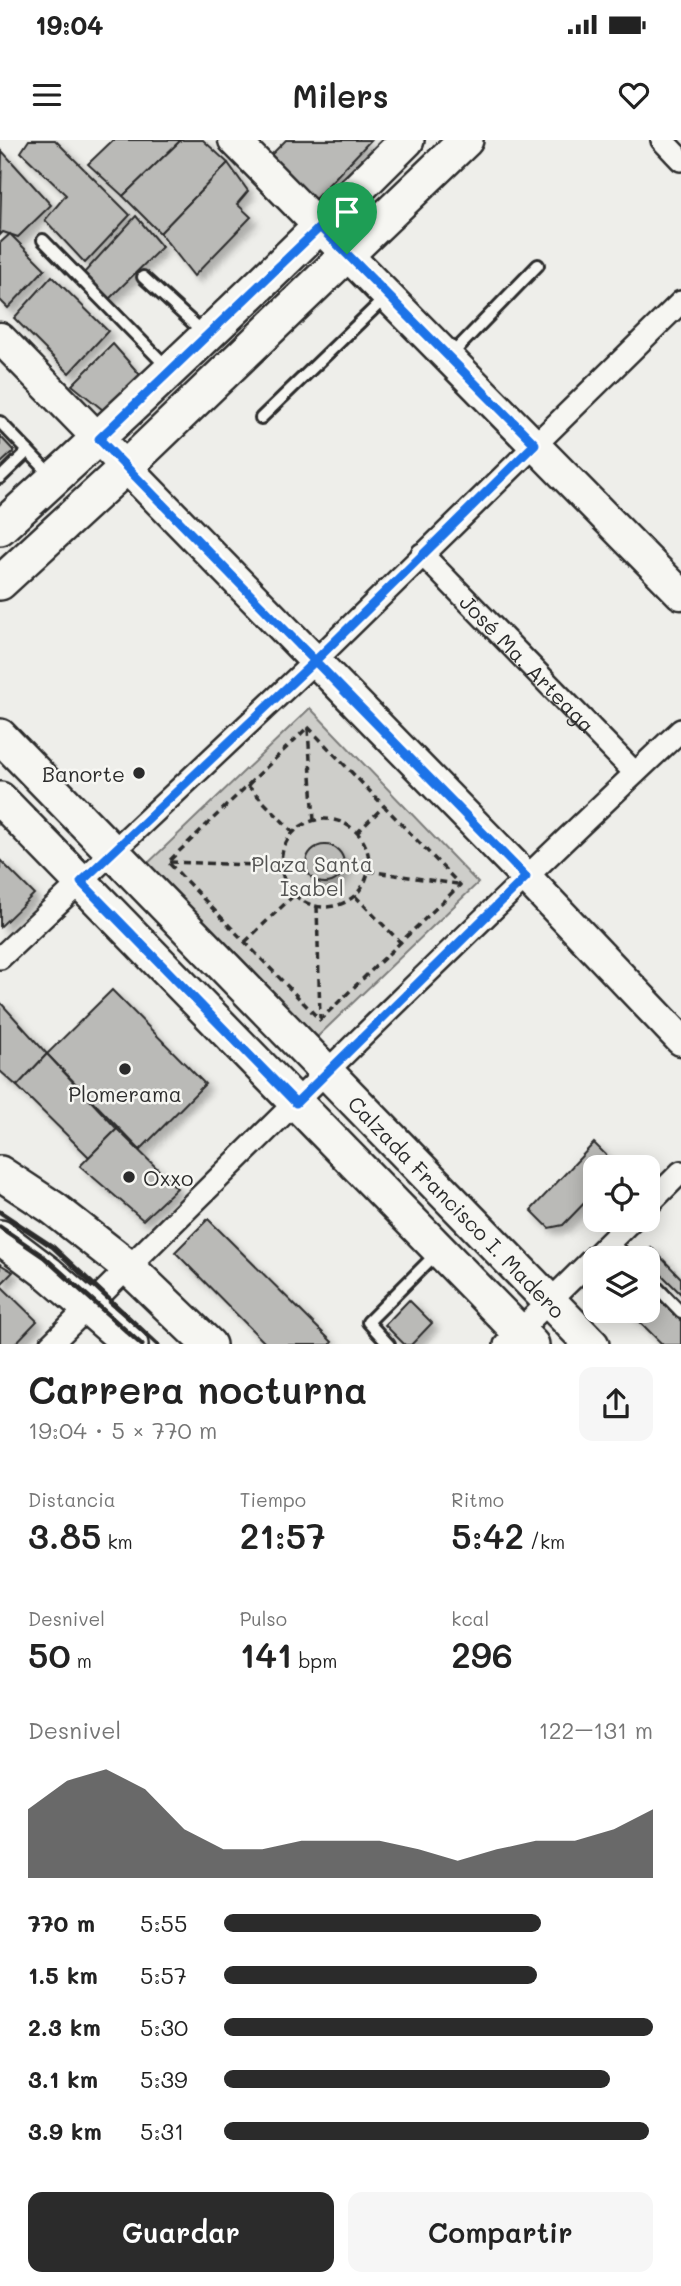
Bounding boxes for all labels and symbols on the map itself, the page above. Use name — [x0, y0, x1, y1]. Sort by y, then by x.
pin — [317, 182, 377, 254]
street label: José Ma. Arteaga — [455, 588, 601, 738]
place label: Banorte — [42, 760, 125, 787]
marker: Banorte — [131, 765, 147, 781]
park label: Plaza Santa Isabel — [251, 850, 373, 901]
marker: Plomerama — [117, 1061, 133, 1077]
place label: Plomerama — [68, 1080, 182, 1107]
street label: Calzada Francisco I. Madero — [343, 1089, 572, 1323]
place label: Oxxo — [143, 1164, 193, 1191]
marker: Oxxo — [121, 1169, 137, 1185]

